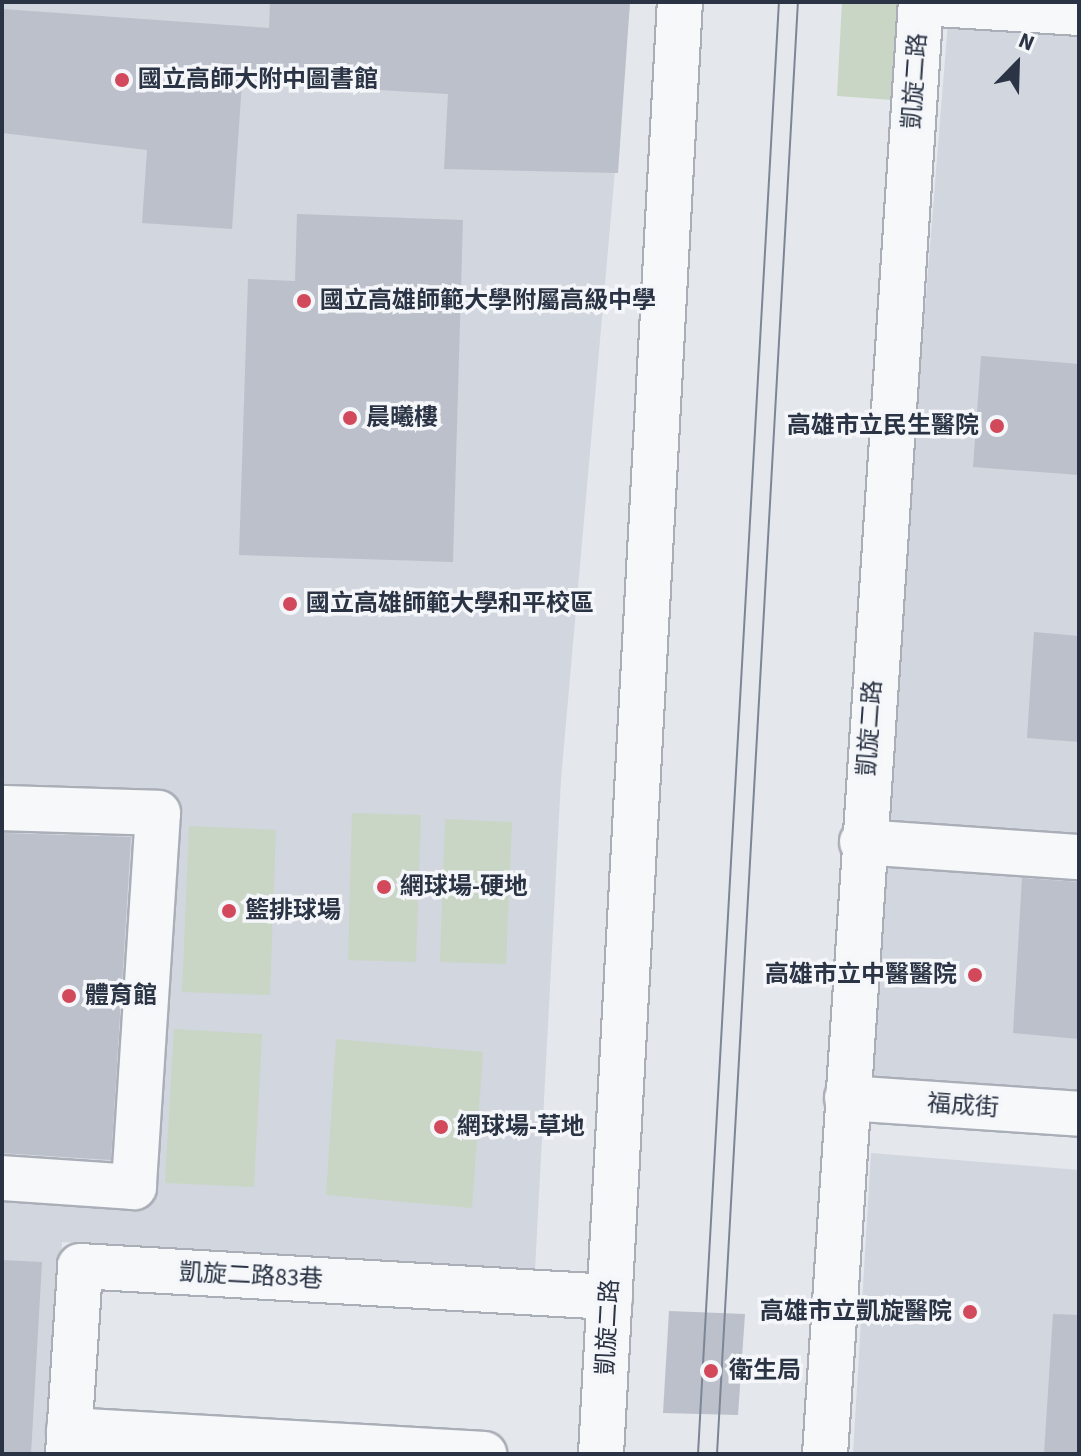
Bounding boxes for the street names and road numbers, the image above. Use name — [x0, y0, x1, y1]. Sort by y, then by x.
street label: 凱旋二路 — [897, 32, 933, 130]
street label: 凱旋二路 — [852, 679, 888, 777]
street label: 福成街 — [926, 1089, 1000, 1123]
street label: 凱旋二路83巷 — [178, 1258, 324, 1294]
street label: 凱旋二路 — [591, 1278, 625, 1376]

